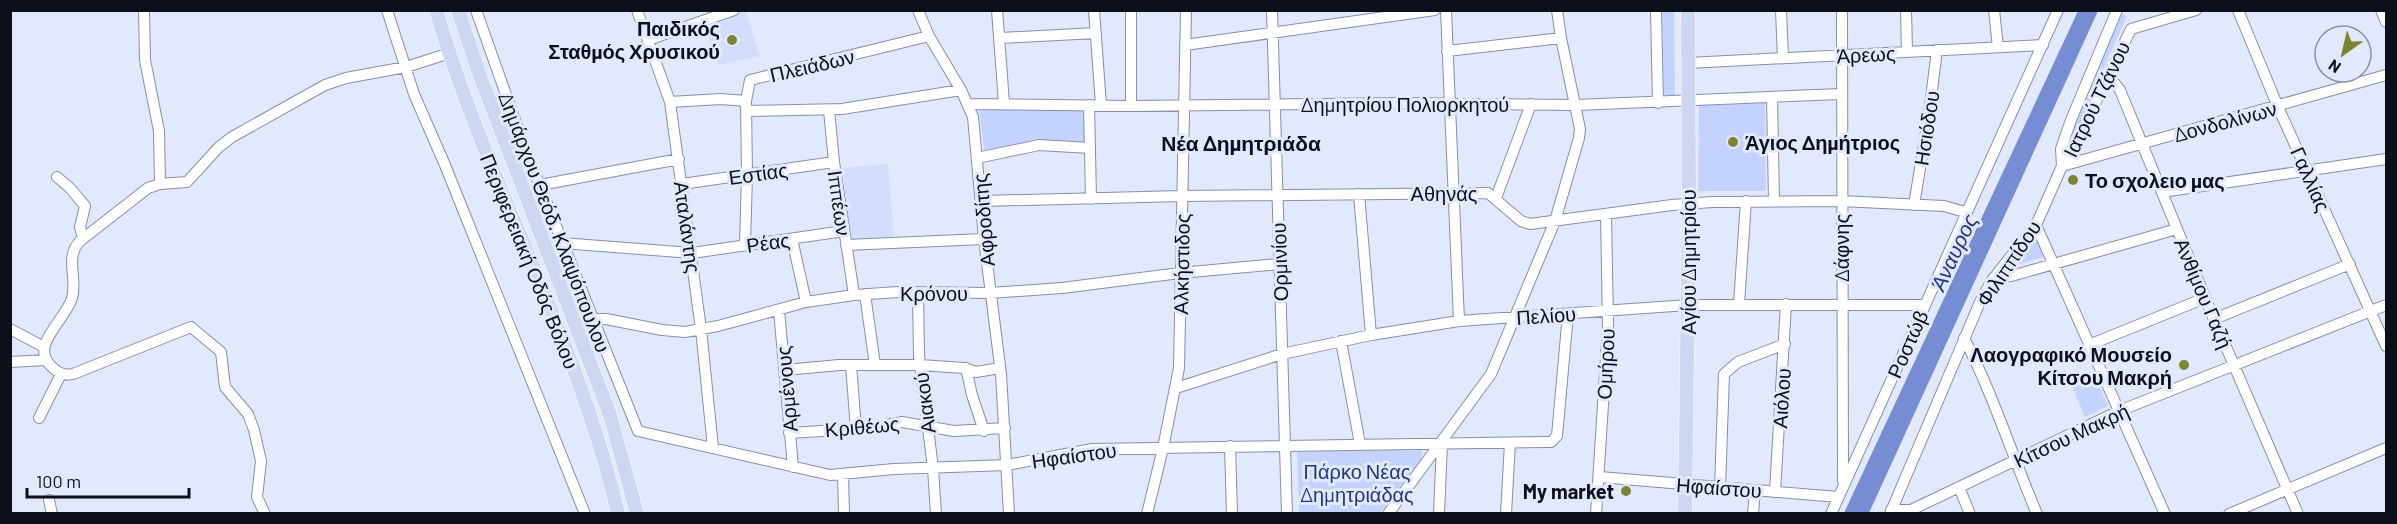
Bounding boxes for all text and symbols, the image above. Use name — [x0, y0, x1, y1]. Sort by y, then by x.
place label: Παιδικός Σταθμός Χρυσικού — [548, 16, 720, 63]
north arrow — [2313, 24, 2373, 84]
marker: Παιδικός Σταθμός Χρυσικού — [725, 33, 739, 47]
street label: Ιατρού Τζάνου — [2058, 37, 2134, 161]
street label: Άρεως — [1836, 40, 1896, 68]
street label: Πλειάδων — [767, 44, 857, 86]
text: N — [2325, 56, 2344, 78]
street label: Δημάρχου Θεόδ. Κλαψόπουλου — [494, 89, 616, 355]
street label: Ησιόδου — [1908, 89, 1944, 167]
street label: Δημητρίου Πολιορκητού — [1301, 92, 1509, 116]
street label: Δονδολίνων — [2171, 96, 2279, 146]
district label: Νέα Δημητριάδα — [1161, 130, 1321, 155]
place label: Άγιος Δημήτριος — [1745, 130, 1900, 154]
marker: Άγιος Δημήτριος — [1726, 135, 1740, 149]
street label: Γαλλίας — [2286, 143, 2336, 215]
street label: Περιφερειακή Οδός Βόλου — [476, 150, 584, 372]
street label: Εστίας — [727, 157, 789, 189]
place label: Το σχολειο μας — [2085, 168, 2225, 192]
street label: Ιππέων — [824, 169, 856, 237]
street label: Αφροδίτης — [967, 172, 999, 267]
marker: Το σχολειο μας — [2066, 173, 2080, 187]
street label: Αταλάντης — [670, 180, 706, 275]
street label: Αθηνάς — [1411, 181, 1478, 205]
street label: Αγίου Δημητρίου — [1676, 189, 1700, 335]
water label: Άναυρος — [1924, 209, 1982, 296]
street label: Αλκήστιδος — [1168, 213, 1194, 315]
street label: Δάφνης — [1829, 214, 1853, 282]
street label: Φιλιππίδου — [1971, 216, 2045, 310]
street label: Ορμινίου — [1266, 222, 1292, 302]
street label: Ρέας — [745, 227, 792, 257]
street label: Ανθίμου Γαζή — [2170, 234, 2238, 352]
street label: Κρόνου — [900, 281, 968, 305]
street label: Πελίου — [1515, 301, 1577, 329]
street label: Ροστώβ — [1881, 306, 1933, 382]
street label: Ομήρου — [1591, 328, 1619, 400]
place label: Λαογραφικό Μουσείο Κίτσου Μακρή — [1970, 342, 2172, 389]
street label: Αρμένους — [770, 345, 802, 433]
marker: Λαογραφικό Μουσείο Κίτσου Μακρή — [2177, 358, 2191, 372]
street label: Αιόλου — [1767, 367, 1795, 429]
street label: Αιακού — [908, 371, 940, 435]
street label: Κίτσου Μακρή — [2009, 398, 2133, 472]
street label: Κριθέως — [824, 411, 900, 441]
street label: Ηφαίστου — [1030, 437, 1118, 473]
park label: Πάρκο Νέας Δημητριάδας — [1300, 459, 1414, 506]
scale bar — [27, 461, 189, 499]
text: 100 m — [36, 470, 81, 492]
street label: Ηφαίστου — [1676, 472, 1762, 502]
place label: My market — [1523, 479, 1614, 503]
marker: My market — [1619, 484, 1633, 498]

